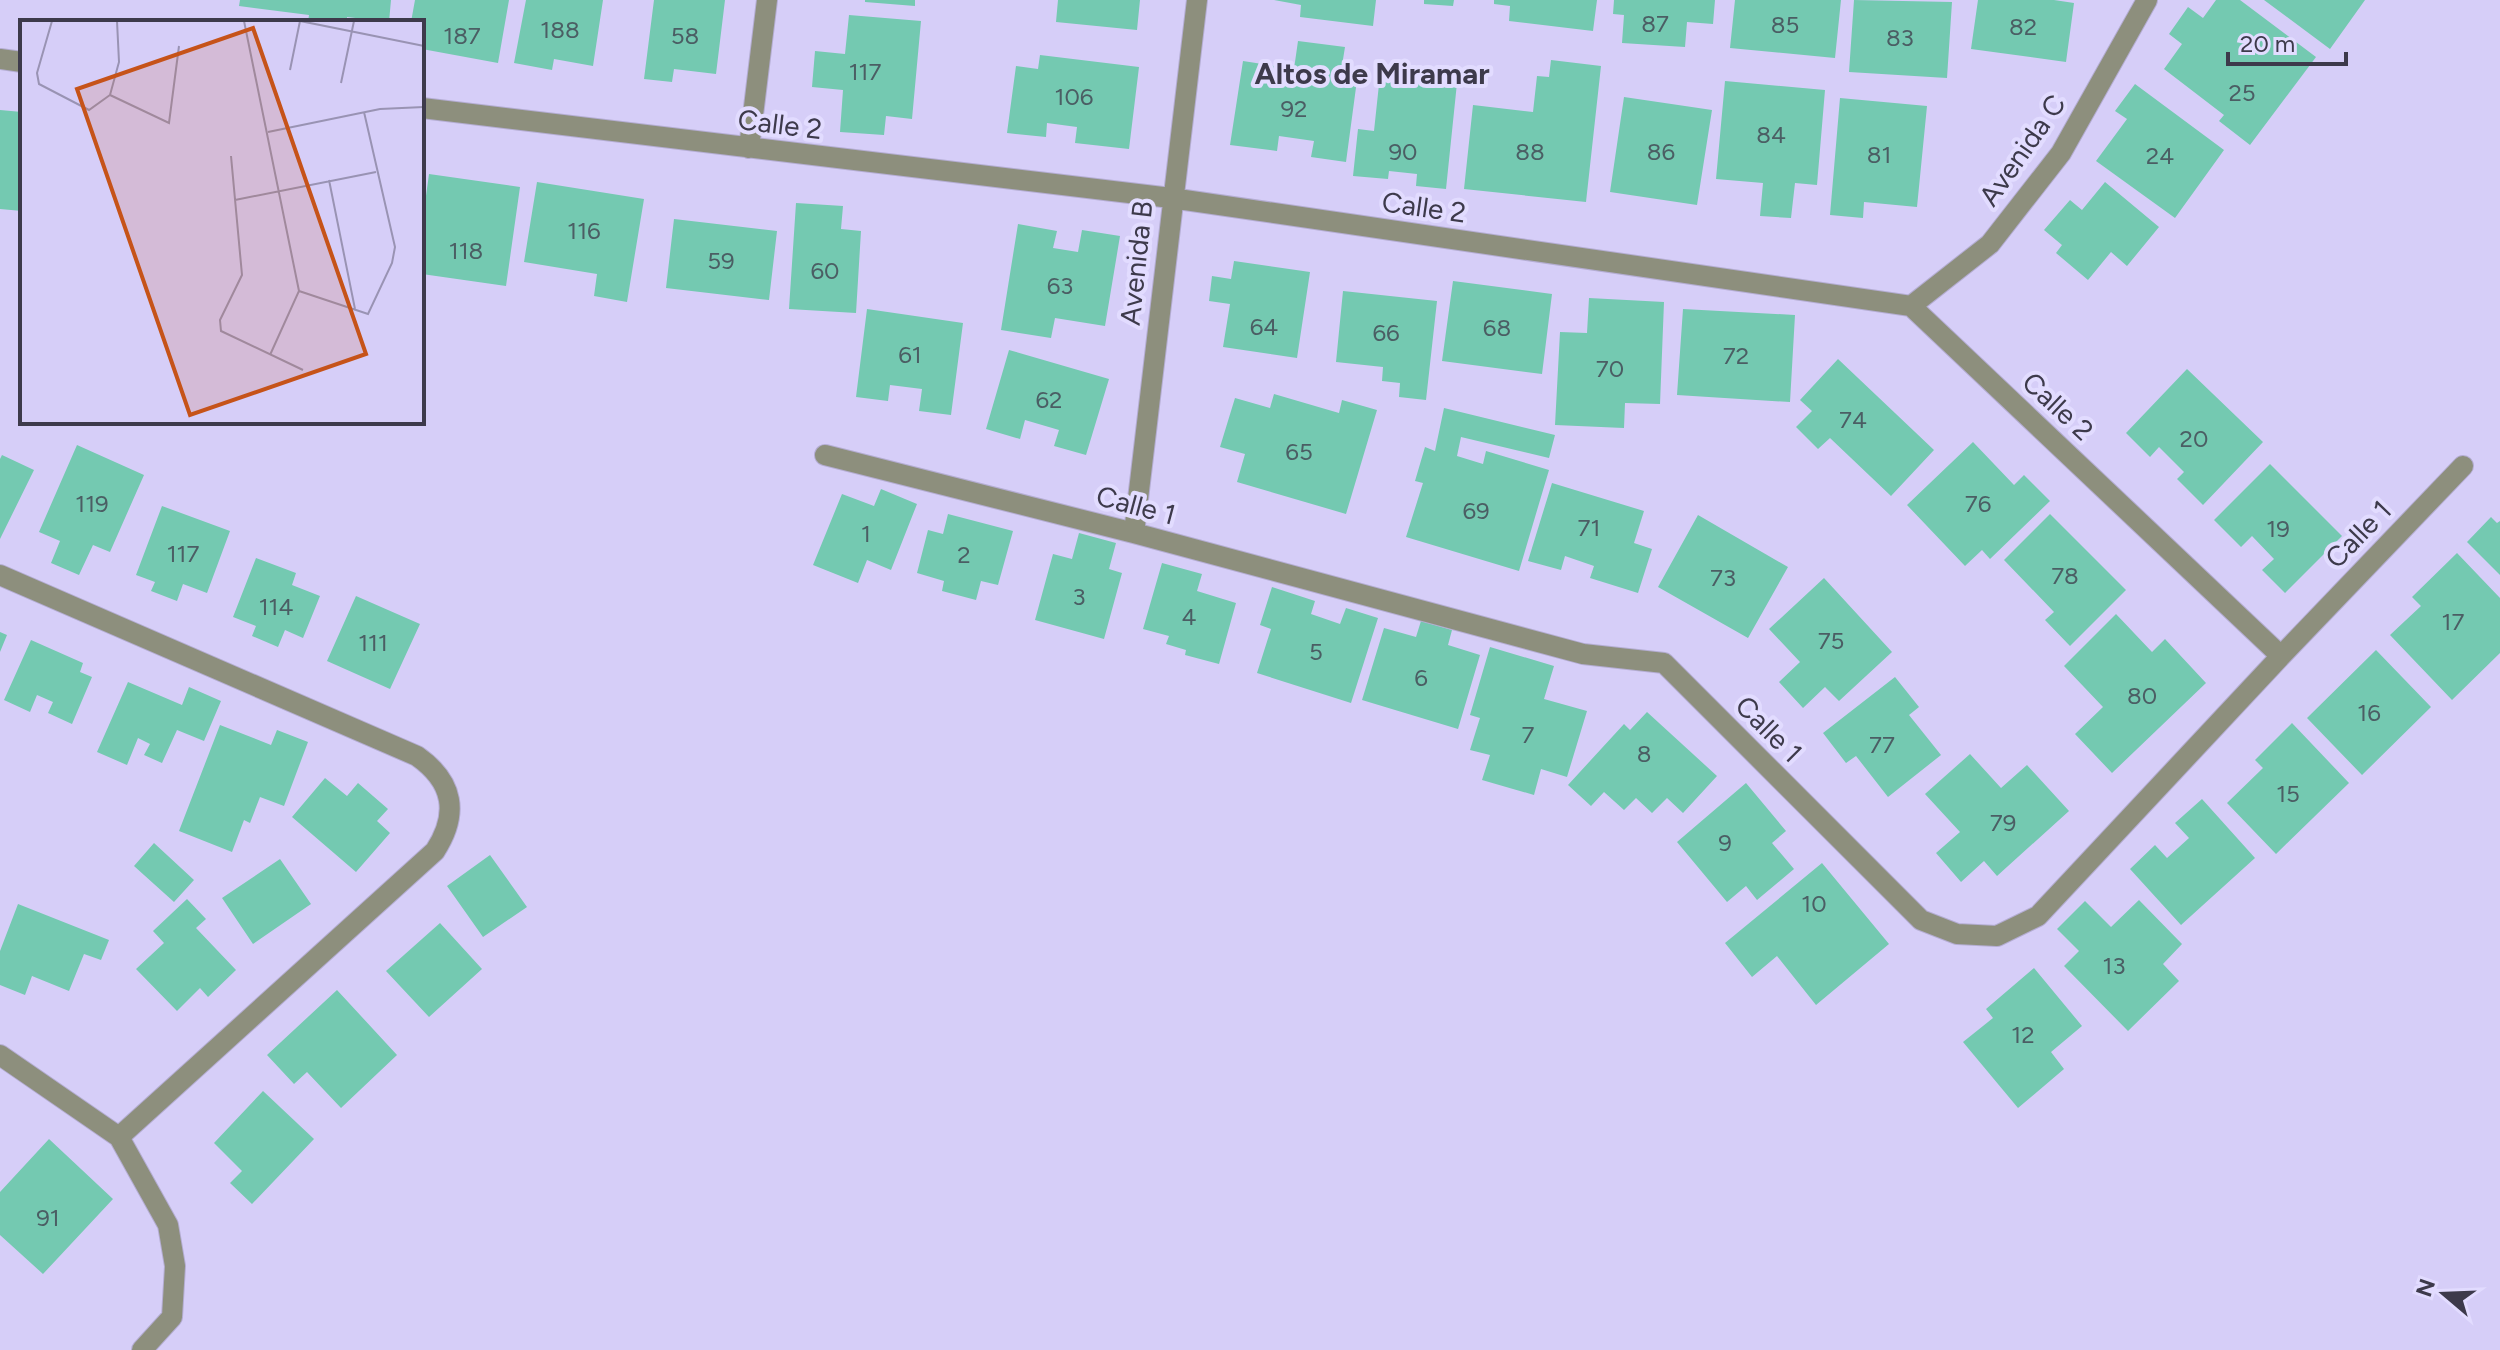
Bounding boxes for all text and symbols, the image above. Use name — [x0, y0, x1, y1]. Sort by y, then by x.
house number: 87 — [1641, 9, 1669, 38]
house number: 85 — [1771, 10, 1799, 39]
house number: 82 — [2009, 12, 2037, 41]
house number: 188 — [540, 15, 580, 44]
scale bar — [2228, 16, 2346, 66]
inset map — [20, 20, 424, 424]
house number: 187 — [443, 21, 481, 50]
house number: 58 — [671, 21, 699, 50]
house number: 83 — [1886, 23, 1914, 52]
text: 20 m — [2240, 29, 2295, 58]
district label: Altos de Miramar — [1254, 55, 1490, 92]
house number: 117 — [849, 57, 881, 86]
house number: 25 — [2228, 78, 2256, 107]
house number: 106 — [1055, 82, 1093, 111]
street label: Avenida C — [1971, 88, 2073, 212]
house number: 92 — [1281, 94, 1308, 123]
street label: Calle 2 — [736, 102, 824, 146]
house number: 84 — [1756, 120, 1786, 149]
house number: 90 — [1389, 137, 1417, 166]
house number: 88 — [1515, 137, 1545, 166]
house number: 86 — [1647, 137, 1675, 166]
house number: 81 — [1867, 140, 1891, 169]
house number: 24 — [2146, 141, 2174, 170]
street label: Calle 2 — [1380, 184, 1468, 230]
street label: Avenida B — [1113, 199, 1159, 327]
house number: 116 — [567, 216, 601, 245]
house number: 118 — [449, 236, 483, 265]
house number: 59 — [707, 246, 735, 275]
house number: 60 — [811, 256, 839, 285]
house number: 63 — [1047, 271, 1073, 300]
house number: 64 — [1250, 312, 1278, 341]
house number: 68 — [1483, 313, 1511, 342]
house number: 66 — [1372, 318, 1400, 347]
house number: 61 — [898, 340, 922, 369]
house number: 72 — [1723, 341, 1749, 370]
house number: 70 — [1596, 354, 1624, 383]
street label: Calle 2 — [2015, 365, 2101, 447]
house number: 62 — [1036, 385, 1063, 414]
house number: 74 — [1839, 405, 1867, 434]
house number: 20 — [2180, 424, 2208, 453]
house number: 65 — [1285, 437, 1313, 466]
street label: Calle 1 — [1093, 478, 1179, 532]
house number: 119 — [75, 489, 109, 518]
house number: 76 — [1965, 489, 1991, 518]
street label: Calle 1 — [2318, 493, 2398, 575]
house number: 69 — [1462, 496, 1490, 525]
house number: 71 — [1578, 513, 1600, 542]
house number: 19 — [2266, 514, 2290, 543]
house number: 1 — [861, 519, 871, 548]
house number: 117 — [167, 539, 199, 568]
house number: 2 — [957, 540, 971, 569]
house number: 78 — [2051, 561, 2079, 590]
house number: 73 — [1710, 563, 1736, 592]
house number: 3 — [1072, 582, 1086, 611]
house number: 114 — [259, 592, 293, 621]
house number: 4 — [1182, 602, 1197, 631]
house number: 17 — [2442, 607, 2465, 636]
house number: 75 — [1818, 626, 1844, 655]
house number: 111 — [358, 628, 388, 657]
house number: 5 — [1309, 637, 1323, 666]
house number: 6 — [1414, 663, 1428, 692]
house number: 80 — [2127, 681, 2157, 710]
street label: Calle 1 — [1728, 688, 1810, 770]
house number: 16 — [2357, 698, 2381, 727]
house number: 7 — [1522, 720, 1535, 749]
house number: 77 — [1869, 730, 1895, 759]
house number: 8 — [1637, 739, 1651, 768]
house number: 15 — [2276, 779, 2300, 808]
house number: 79 — [1990, 808, 2016, 837]
house number: 9 — [1718, 828, 1732, 857]
house number: 10 — [1801, 889, 1827, 918]
house number: 13 — [2103, 951, 2125, 980]
house number: 12 — [2011, 1020, 2035, 1049]
house number: 91 — [36, 1203, 60, 1232]
north arrow — [2404, 1254, 2484, 1334]
text: N — [2410, 1275, 2441, 1300]

